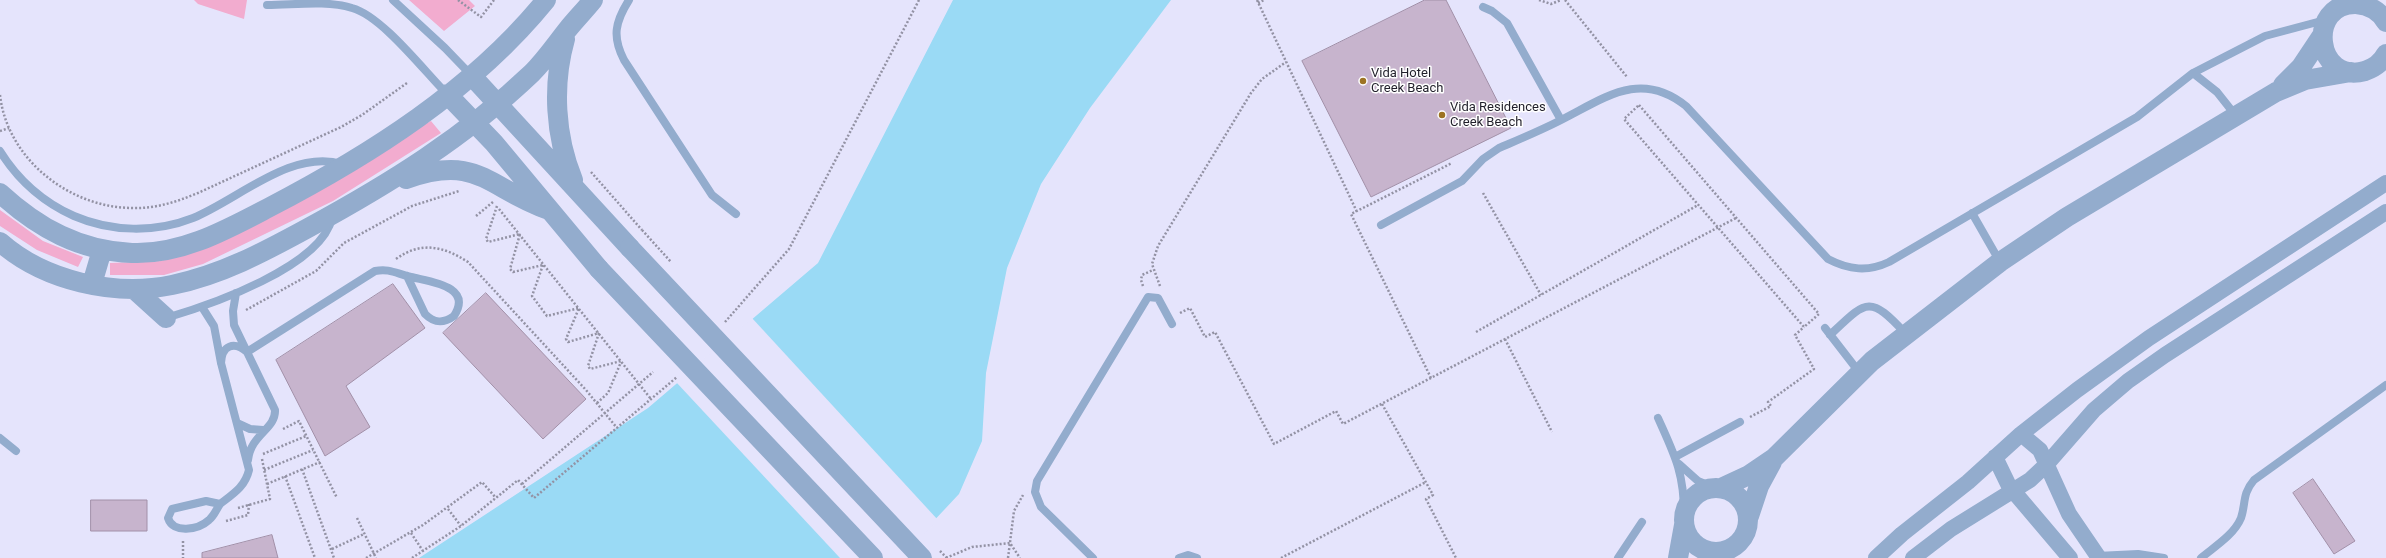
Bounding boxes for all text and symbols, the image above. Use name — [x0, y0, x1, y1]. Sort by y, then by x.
place label: Vida Hotel Creek Beach — [1371, 66, 1443, 97]
marker: Vida Hotel Creek Beach — [1358, 76, 1368, 86]
place label: Vida Residences Creek Beach — [1450, 100, 1546, 131]
marker: Vida Residences Creek Beach — [1437, 110, 1447, 120]

